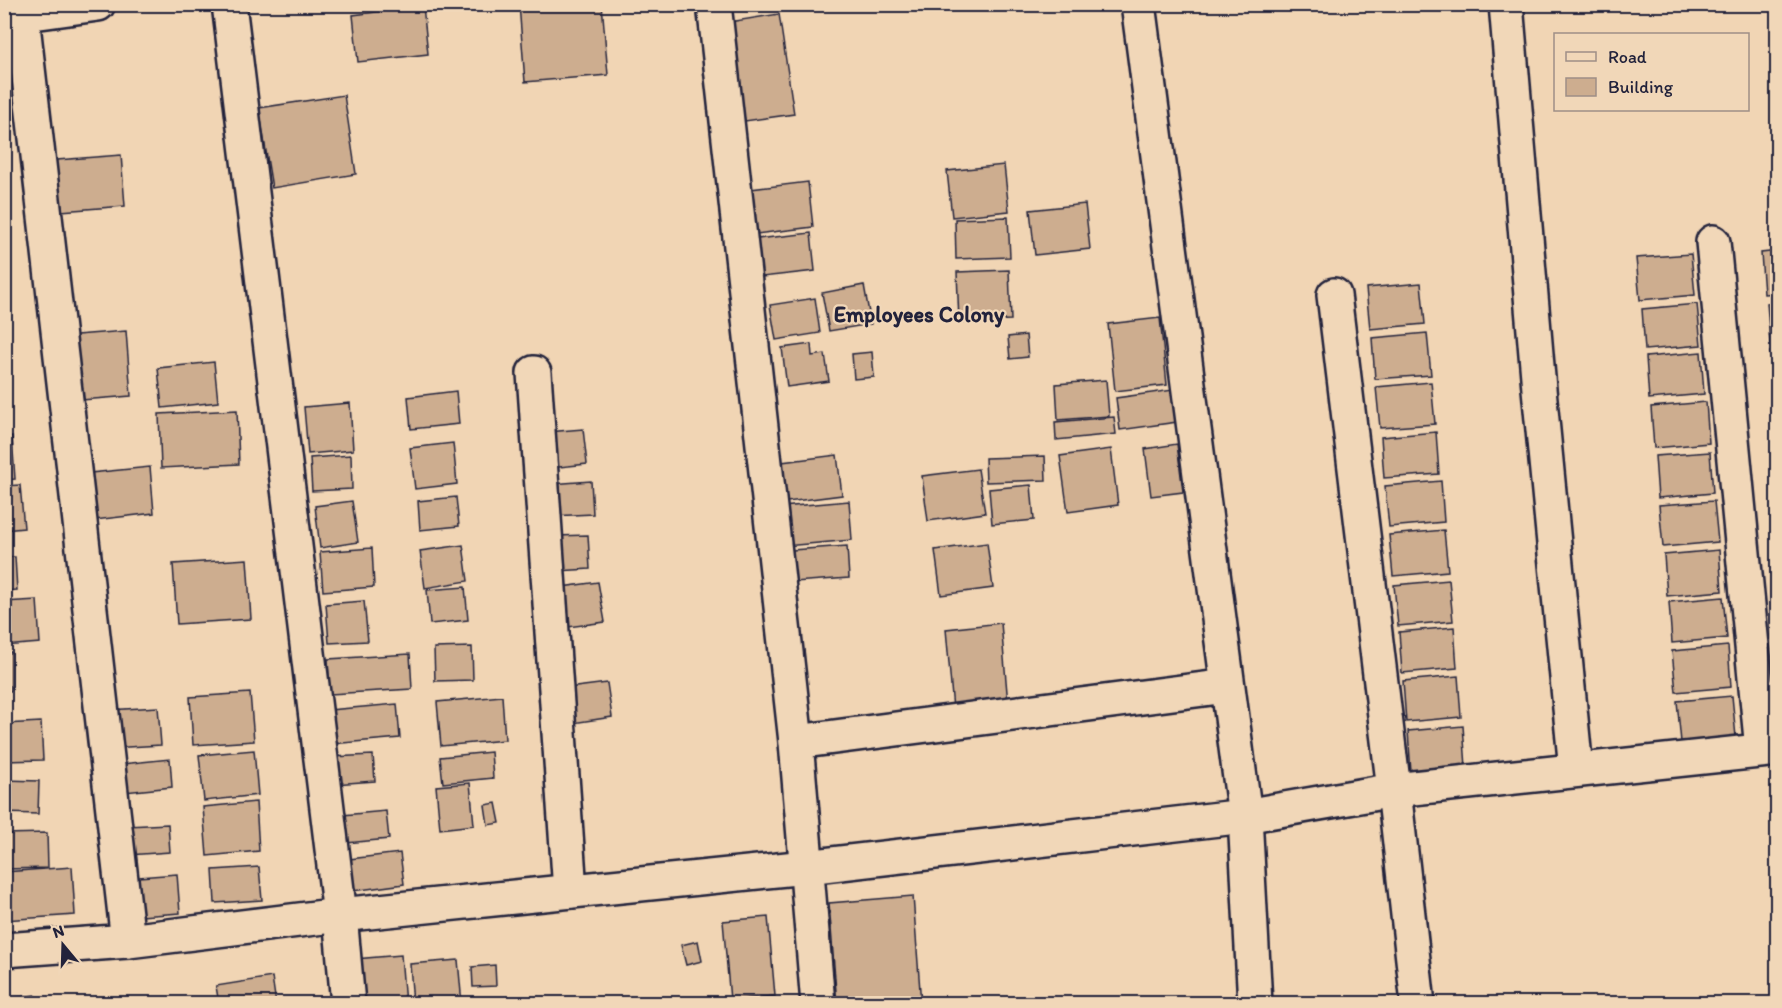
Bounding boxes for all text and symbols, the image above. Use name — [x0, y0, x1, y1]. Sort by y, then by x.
legend — [1554, 33, 1749, 111]
text: Road — [1608, 46, 1647, 68]
text: Building — [1608, 76, 1674, 98]
district label: Employees Colony — [834, 301, 1005, 328]
north arrow — [33, 915, 93, 975]
text: N — [50, 921, 66, 942]

